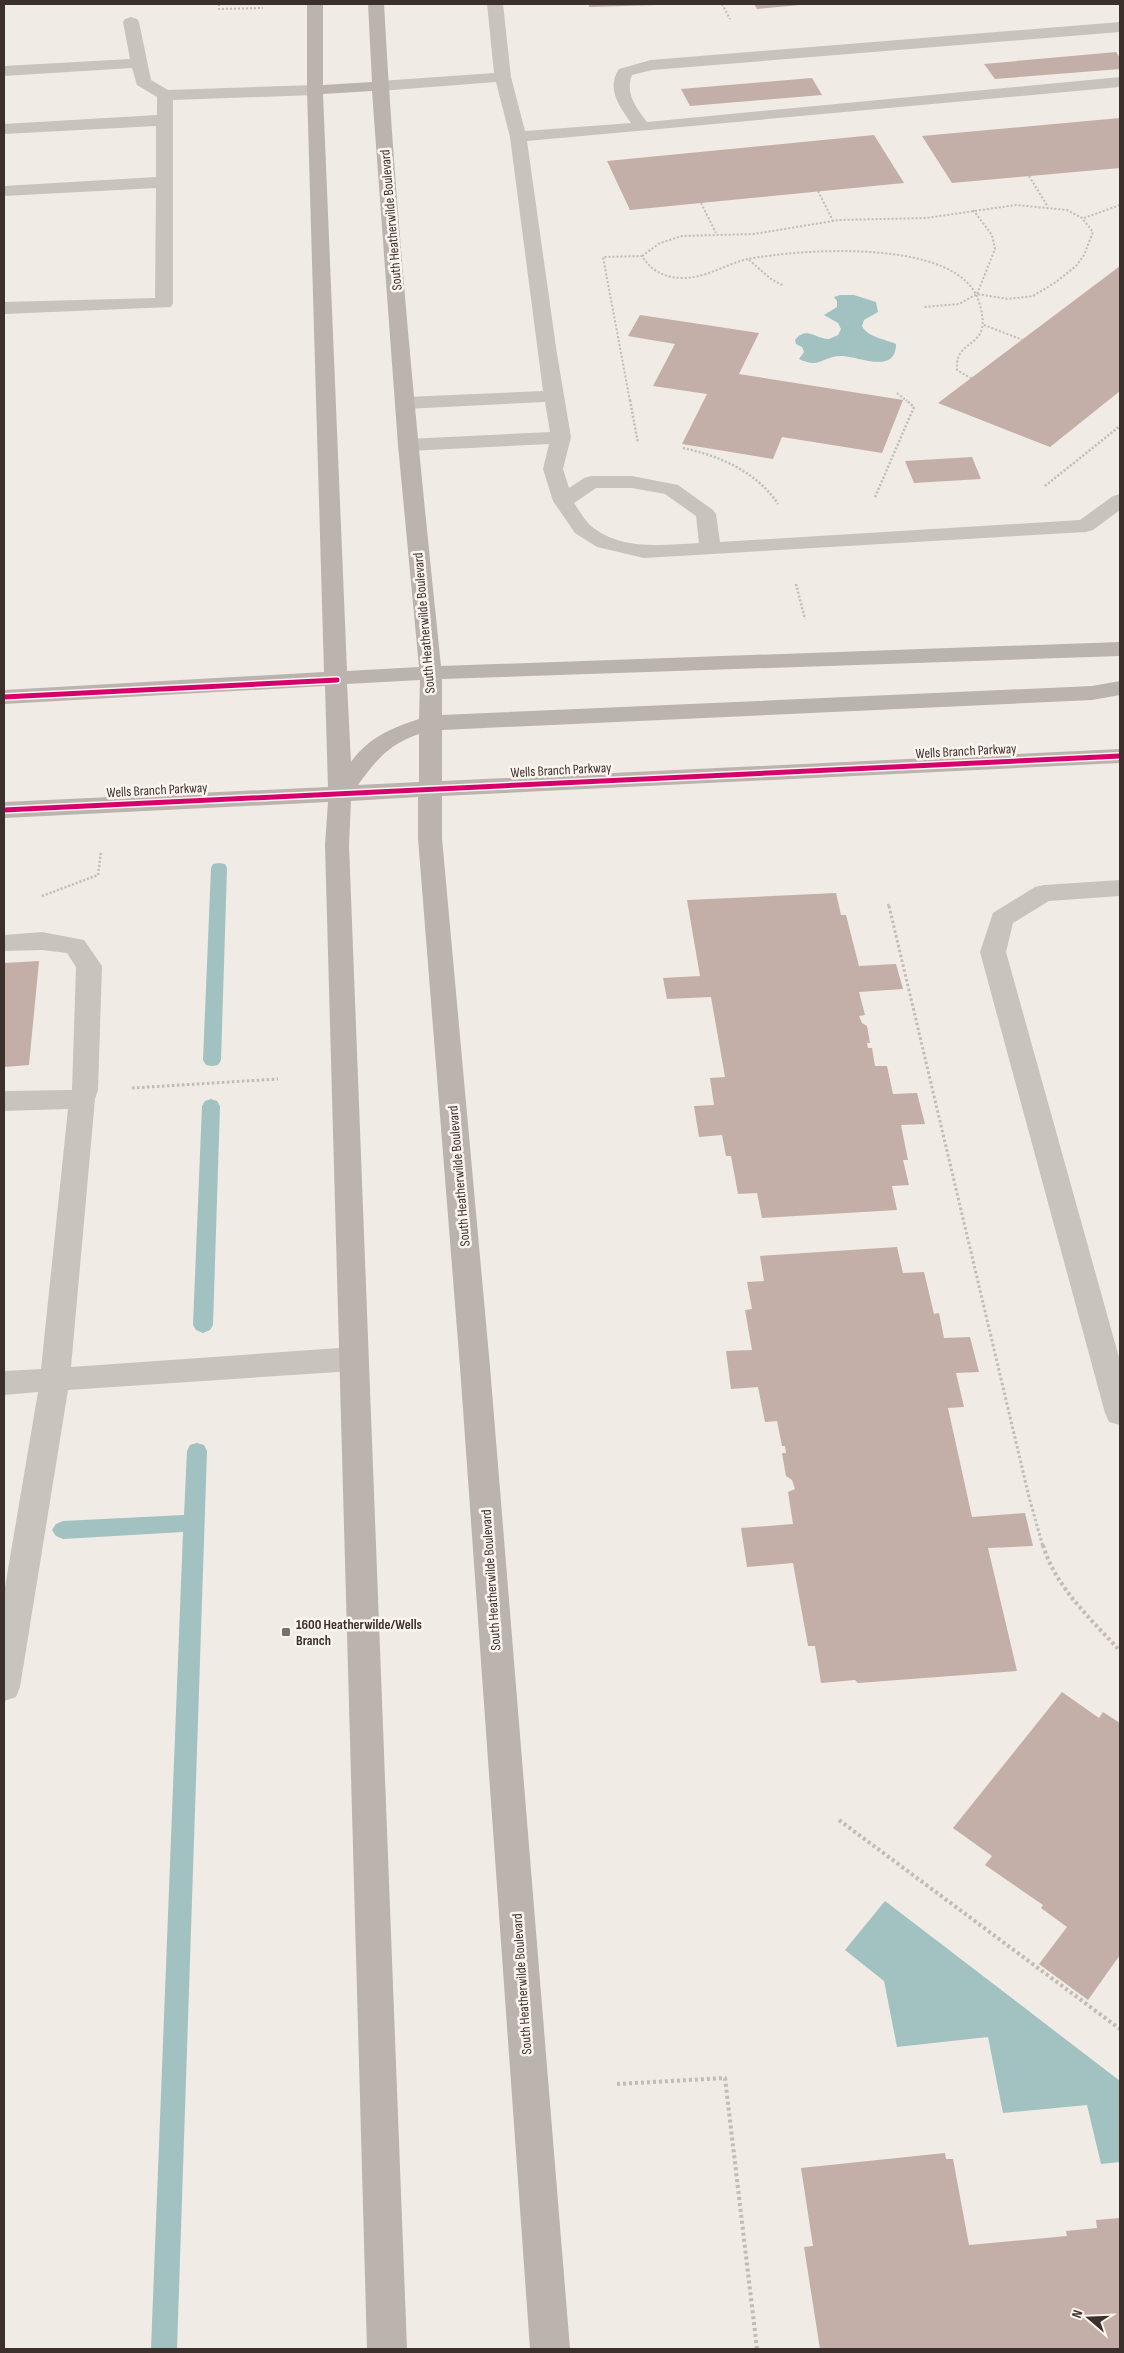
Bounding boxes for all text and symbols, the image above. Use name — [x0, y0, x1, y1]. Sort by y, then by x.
street label: South Heatherwilde Boulevard — [376, 149, 406, 291]
street label: South Heatherwilde Boulevard — [409, 552, 439, 694]
street label: Wells Branch Parkway — [915, 740, 1017, 762]
street label: Wells Branch Parkway — [510, 759, 612, 781]
street label: Wells Branch Parkway — [106, 779, 208, 801]
street label: South Heatherwilde Boulevard — [444, 1105, 474, 1247]
street label: South Heatherwilde Boulevard — [478, 1509, 504, 1651]
place label: 1600 Heatherwilde/Wells Branch — [296, 1616, 422, 1649]
marker: 1600 Heatherwilde/Wells Branch — [280, 1626, 292, 1638]
street label: South Heatherwilde Boulevard — [509, 1913, 535, 2055]
north arrow — [1064, 2293, 1114, 2343]
text: N — [1068, 2308, 1086, 2320]

